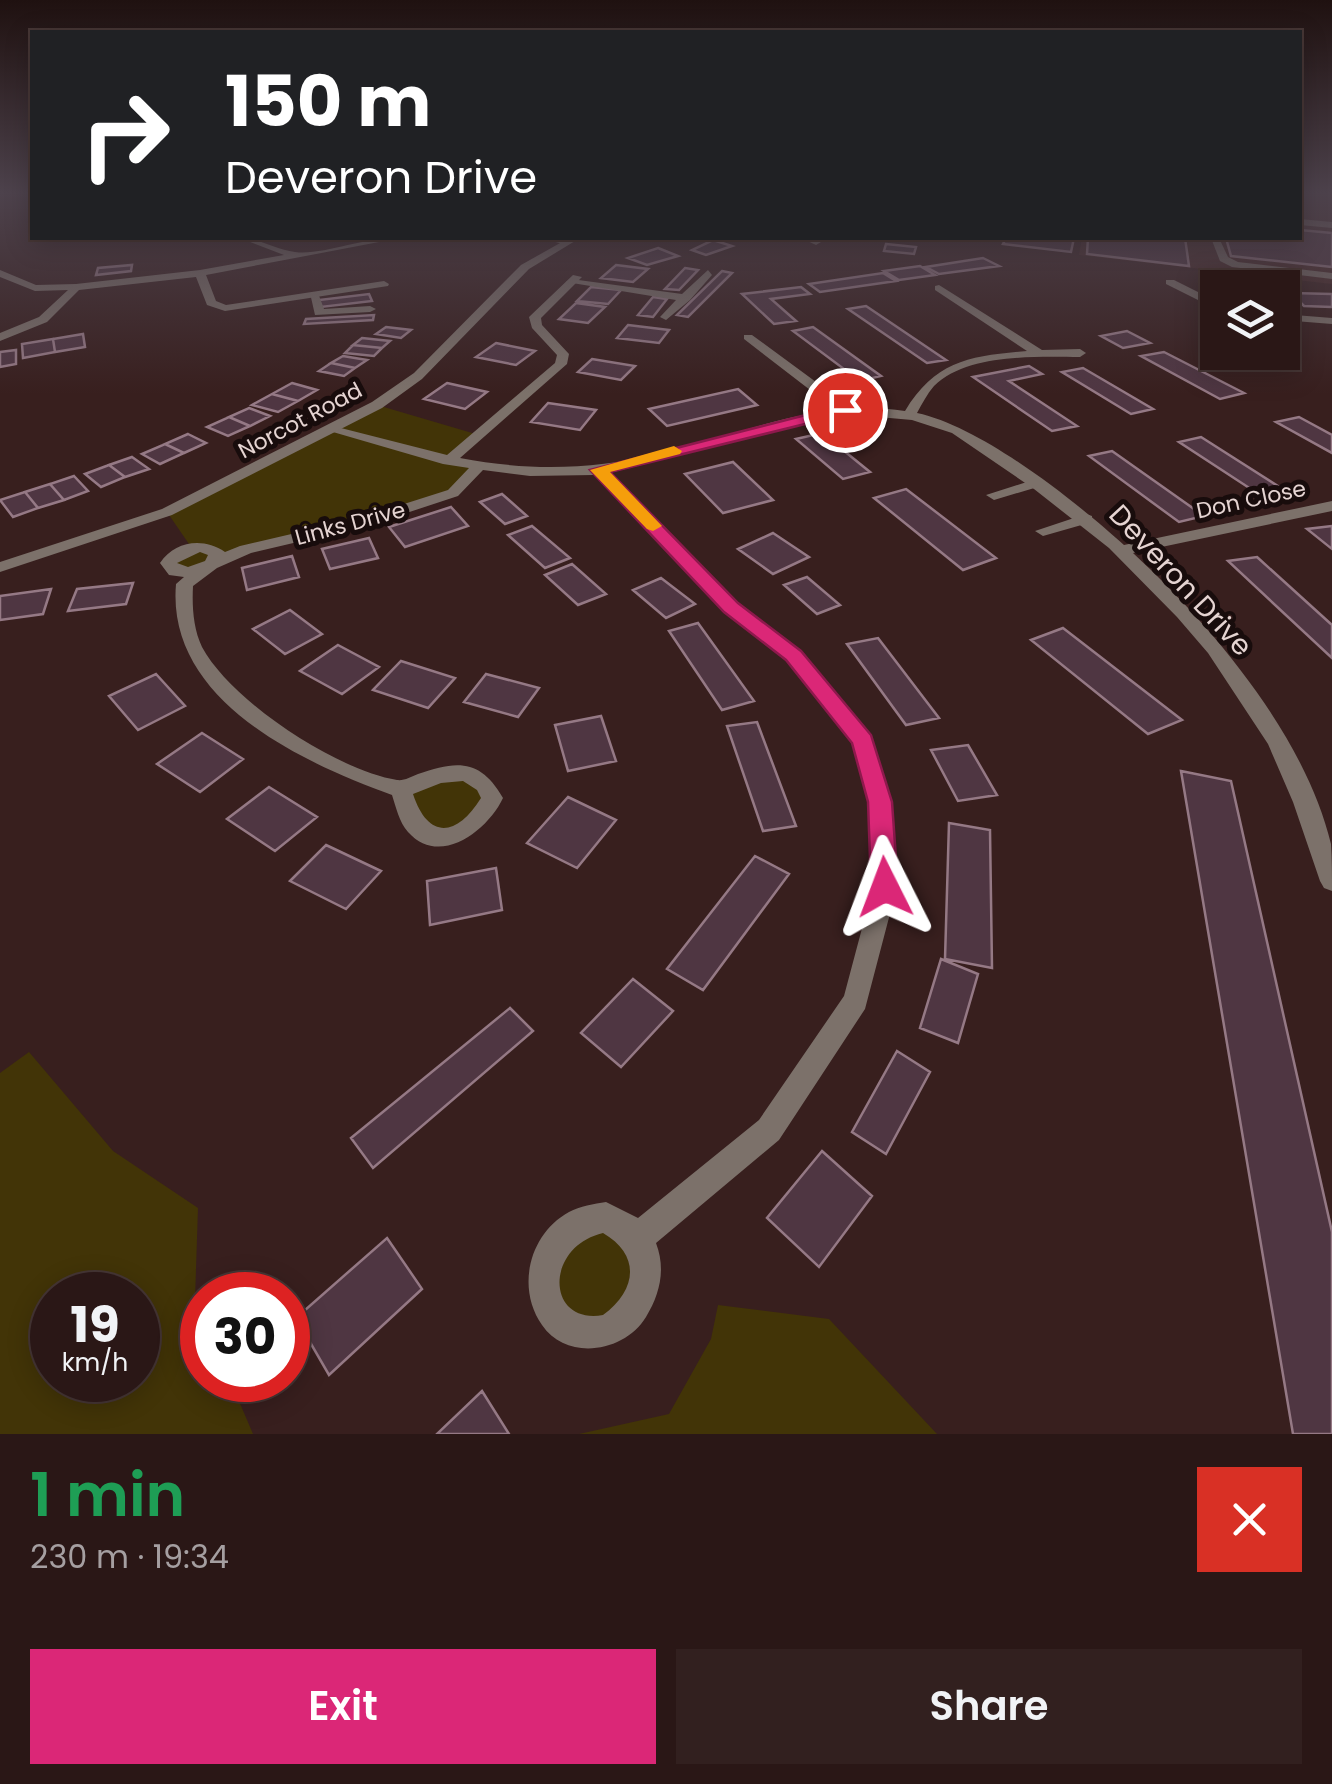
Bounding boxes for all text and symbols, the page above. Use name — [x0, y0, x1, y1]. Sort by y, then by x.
text: 150 m — [225, 52, 431, 151]
icon: right — [60, 70, 190, 200]
text: Deveron Drive — [225, 146, 537, 209]
map controls — [1200, 270, 1300, 370]
button: layers — [1200, 270, 1300, 370]
pin — [803, 368, 888, 453]
street label: Norcot Road — [233, 375, 368, 466]
icon: arrive — [818, 383, 873, 438]
street label: Don Close — [1193, 473, 1309, 526]
street label: Links Drive — [292, 494, 409, 553]
street label: Deveron Drive — [1100, 496, 1261, 665]
position arrow — [833, 835, 937, 939]
speed limit sign: 30 — [180, 1272, 310, 1402]
text: 19 — [70, 1289, 120, 1360]
text: km/h — [62, 1345, 128, 1380]
text: 1 min — [30, 1453, 185, 1537]
button: close — [1197, 1467, 1302, 1572]
text: 230 m · 19:34 — [30, 1534, 229, 1579]
button: Exit — [30, 1649, 656, 1764]
button: Share — [676, 1649, 1302, 1764]

